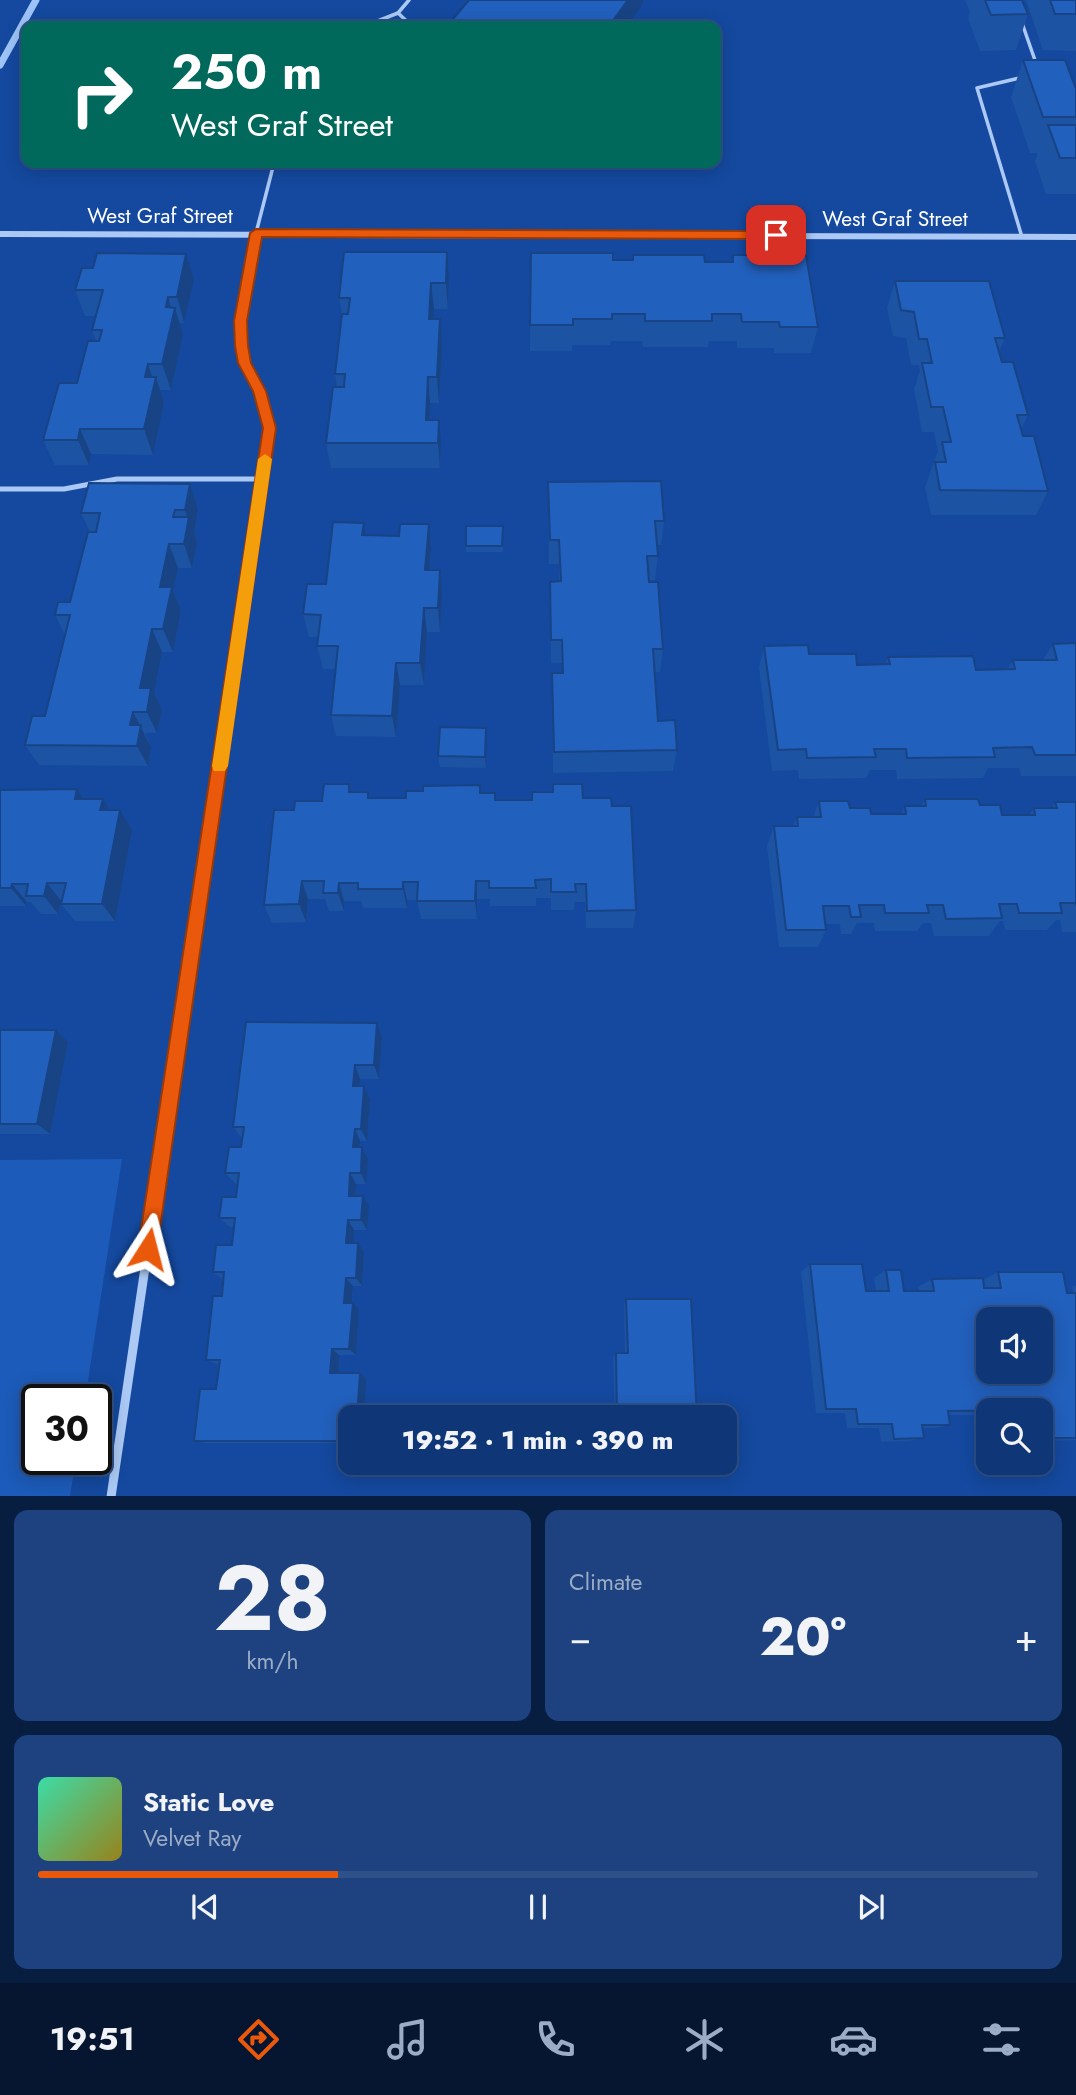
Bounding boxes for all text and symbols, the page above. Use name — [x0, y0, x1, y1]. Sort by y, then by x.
text: 250 m — [171, 37, 322, 107]
icon: right — [56, 49, 147, 140]
text: West Graf Street — [171, 102, 393, 148]
street label: West Graf Street — [87, 201, 233, 231]
street label: West Graf Street — [822, 204, 968, 234]
pin — [746, 205, 806, 265]
icon: arrive — [757, 216, 795, 254]
position arrow — [111, 1212, 185, 1286]
map controls — [976, 1307, 1053, 1475]
button: sound — [976, 1307, 1053, 1384]
speed limit sign: 30 — [21, 1384, 112, 1475]
button: search — [976, 1398, 1053, 1475]
text: 19:52 · 1 min · 390 m — [402, 1421, 673, 1459]
text: 28 — [214, 1533, 331, 1664]
text: Climate — [569, 1565, 642, 1599]
text: 20° — [760, 1599, 846, 1675]
text: − — [569, 1610, 591, 1665]
text: + — [1015, 1610, 1038, 1665]
text: km/h — [247, 1644, 298, 1678]
text: Static Love — [143, 1783, 275, 1821]
text: Velvet Ray — [143, 1821, 241, 1855]
icon: previous — [186, 1888, 224, 1926]
icon: pause — [519, 1888, 557, 1926]
icon: next — [852, 1888, 890, 1926]
icon: directions — [234, 2015, 283, 2064]
icon: music — [383, 2015, 432, 2064]
icon: phone — [531, 2015, 580, 2064]
icon: climate — [680, 2015, 729, 2064]
icon: car — [829, 2015, 878, 2064]
icon: filters — [977, 2015, 1026, 2064]
text: 19:51 — [50, 2016, 135, 2062]

